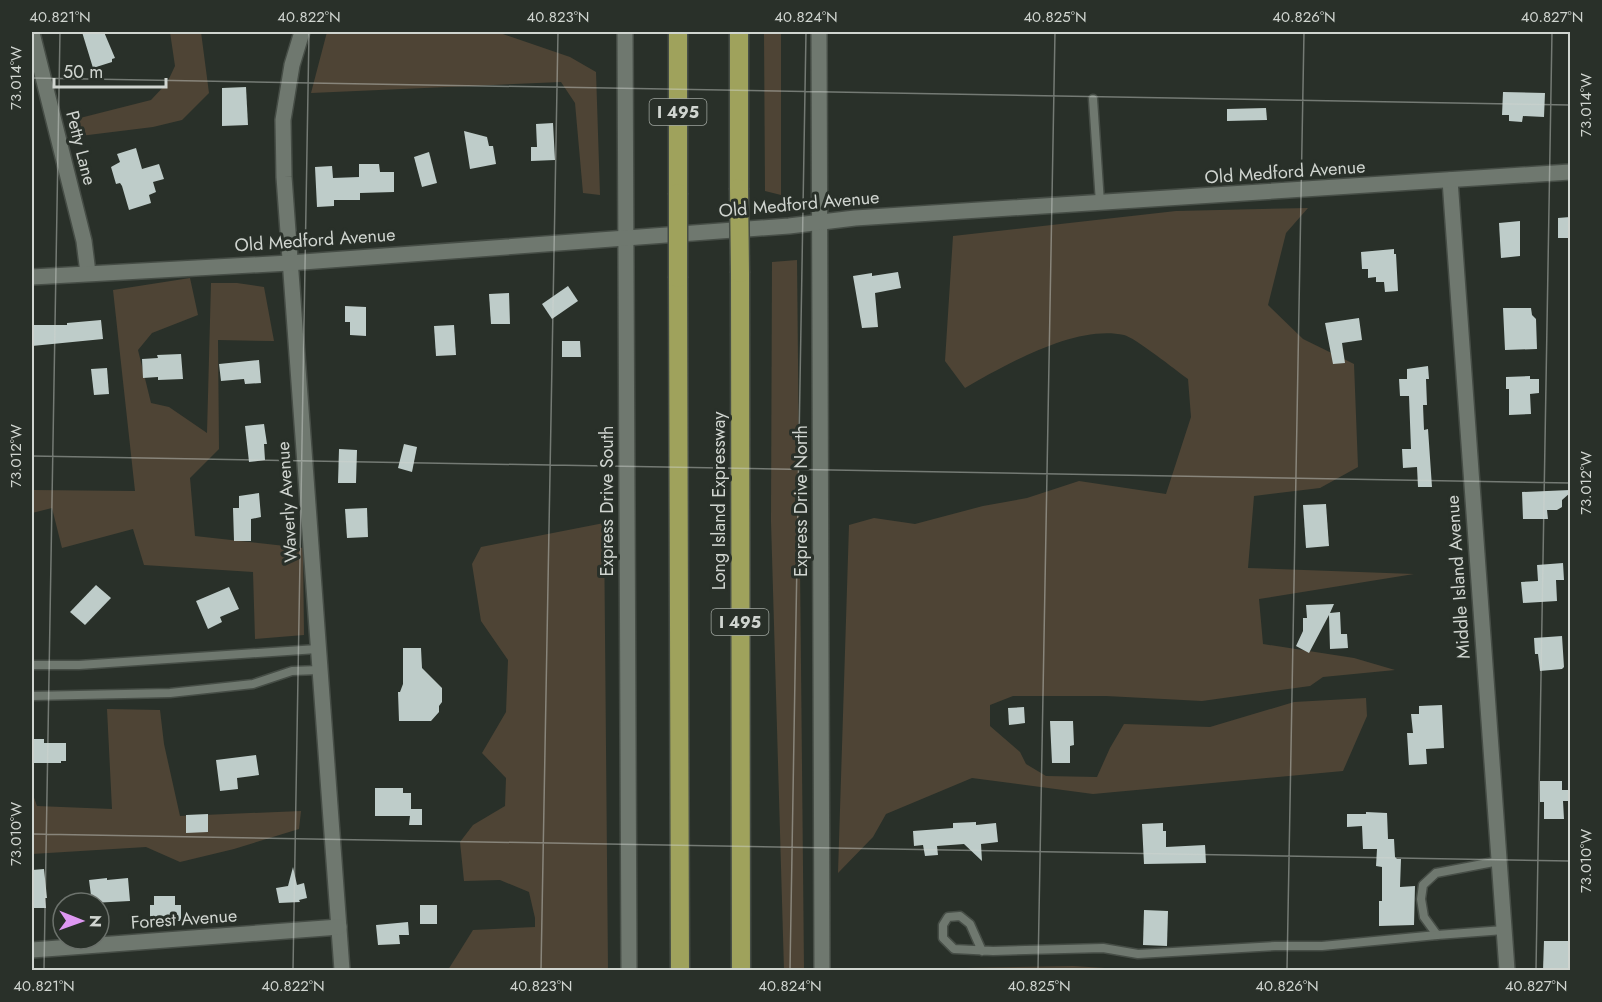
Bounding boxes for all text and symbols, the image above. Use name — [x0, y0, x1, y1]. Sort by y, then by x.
text: 40.821°N — [29, 6, 91, 28]
text: 40.822°N — [277, 6, 341, 28]
text: 40.823°N — [527, 6, 589, 28]
text: 40.824°N — [774, 6, 838, 28]
text: 40.825°N — [1023, 6, 1087, 28]
text: 40.826°N — [1272, 6, 1336, 28]
text: 40.827°N — [1521, 6, 1583, 28]
text: 73.014°W — [5, 46, 27, 110]
scale bar — [54, 51, 166, 89]
text: 50 m — [63, 59, 103, 85]
text: 73.014°W — [1575, 73, 1597, 137]
road number: I 495 — [650, 99, 706, 125]
street label: Petty Lane — [59, 108, 103, 188]
street label: Old Medford Avenue — [1204, 153, 1366, 191]
street label: Old Medford Avenue — [718, 184, 880, 224]
street label: Old Medford Avenue — [234, 221, 396, 259]
street label: Long Island Expressway — [706, 412, 732, 590]
text: 73.012°W — [5, 424, 27, 488]
street label: Express Drive South — [594, 425, 620, 577]
street label: Express Drive North — [788, 425, 814, 577]
street label: Waverly Avenue — [270, 441, 304, 563]
text: 73.012°W — [1575, 451, 1597, 515]
street label: Middle Island Avenue — [1439, 494, 1477, 660]
road number: I 495 — [712, 609, 768, 635]
text: 73.010°W — [5, 802, 27, 866]
text: 73.010°W — [1575, 829, 1597, 893]
north arrow — [51, 891, 111, 951]
street label: Forest Avenue — [130, 902, 238, 936]
text: N — [84, 915, 107, 928]
text: 40.821°N — [13, 975, 75, 997]
text: 40.822°N — [261, 975, 325, 997]
text: 40.823°N — [510, 975, 572, 997]
text: 40.824°N — [758, 975, 822, 997]
text: 40.825°N — [1007, 975, 1071, 997]
text: 40.826°N — [1255, 975, 1319, 997]
text: 40.827°N — [1505, 975, 1567, 997]

